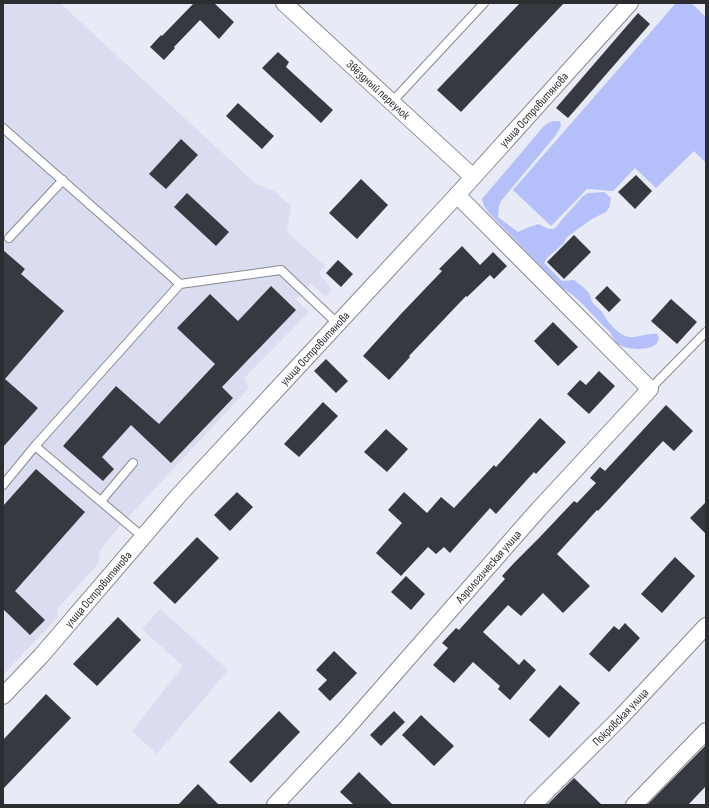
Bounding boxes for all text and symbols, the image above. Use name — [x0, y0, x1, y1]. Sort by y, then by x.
street label: Звёздный переулок — [343, 57, 414, 123]
street label: улица Островитянова — [496, 69, 572, 150]
street label: улица Островитянова — [277, 308, 353, 389]
street label: Аэрологическая улица — [452, 527, 525, 607]
street label: улица Островитянова — [61, 548, 135, 631]
street label: Покровская улица — [589, 685, 652, 749]

